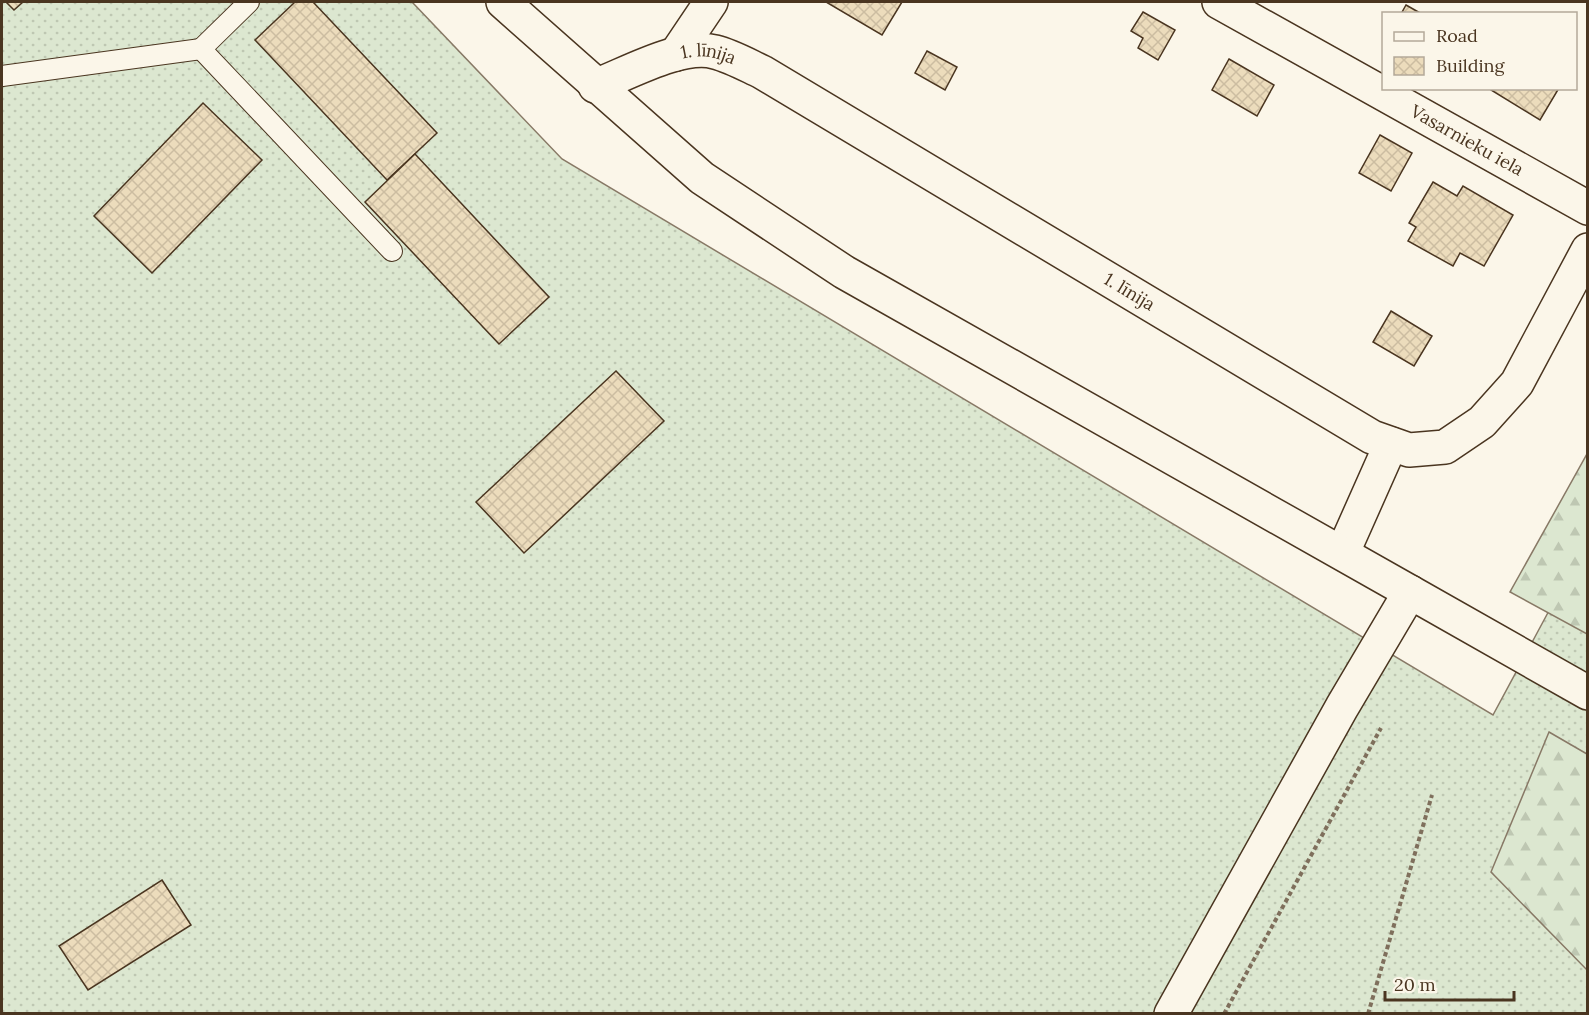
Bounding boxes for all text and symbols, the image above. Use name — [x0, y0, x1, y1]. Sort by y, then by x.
legend — [1382, 12, 1577, 90]
text: Road — [1436, 24, 1478, 47]
street label: 1. līnija — [679, 38, 740, 69]
text: Building — [1436, 54, 1506, 77]
street label: Vasarnieku iela — [1406, 99, 1528, 181]
street label: 1. līnija — [1100, 267, 1160, 316]
scale bar — [1385, 964, 1514, 1002]
text: 20 m — [1394, 973, 1436, 996]

